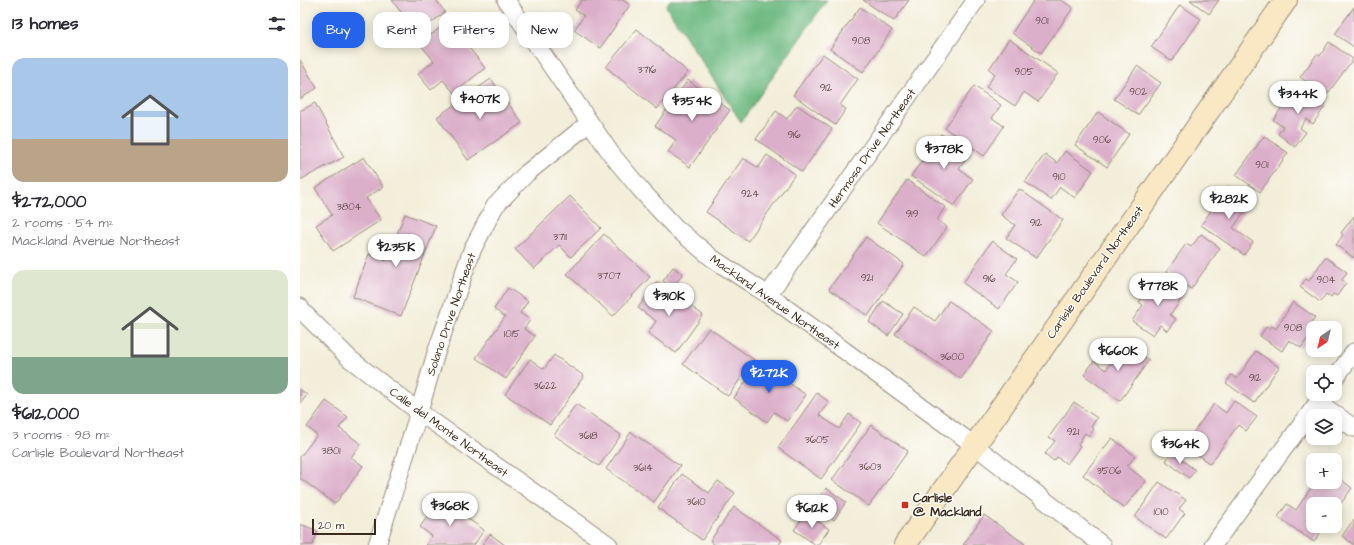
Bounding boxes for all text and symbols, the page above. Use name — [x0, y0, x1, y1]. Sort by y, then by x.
text: 13 homes — [12, 12, 79, 36]
chip: Buy — [312, 12, 365, 48]
chip: Rent — [373, 12, 431, 48]
chip: Filters — [439, 12, 509, 48]
chip: New — [517, 12, 573, 48]
icon: filters — [266, 13, 288, 35]
house number: 901 — [1035, 14, 1049, 28]
house number: 908 — [852, 34, 871, 48]
house number: 3716 — [638, 63, 657, 77]
house number: 905 — [1014, 65, 1034, 79]
house number: 912 — [820, 81, 833, 95]
pin: $344K — [1270, 81, 1326, 115]
icon: home — [114, 84, 186, 156]
street label: Hermosa Drive Northeast — [825, 85, 920, 211]
house number: 902 — [1129, 85, 1147, 99]
text: $344K — [1278, 85, 1318, 103]
pin: $407K — [452, 86, 508, 120]
pin: $354K — [664, 88, 720, 122]
text: $407K — [460, 90, 500, 108]
text: $354K — [672, 92, 712, 110]
house number: 916 — [787, 128, 801, 142]
house number: 906 — [1093, 133, 1112, 147]
pin: $378K — [916, 136, 972, 170]
text: $378K — [925, 140, 963, 158]
house number: 901 — [1255, 158, 1269, 172]
house number: 910 — [1052, 170, 1066, 184]
pin: $282K — [1201, 186, 1257, 220]
house number: 924 — [741, 187, 759, 201]
text: $272,000 — [12, 190, 87, 214]
text: $282K — [1210, 190, 1248, 208]
house number: 3804 — [337, 200, 362, 214]
street label: Carlisle Boulevard Northeast — [1043, 202, 1148, 342]
house number: 919 — [906, 207, 919, 221]
text: 2 rooms · 54 m² — [12, 214, 114, 232]
house number: 912 — [1030, 216, 1043, 230]
house number: 3711 — [553, 230, 568, 244]
text: Mackland Avenue Northeast — [12, 232, 180, 250]
pin: $235K — [368, 234, 424, 268]
text: $235K — [377, 238, 415, 256]
street label: Solano Drive Northeast — [422, 250, 481, 378]
street label: Mackland Avenue Northeast — [706, 251, 843, 354]
house number: 3707 — [597, 269, 621, 283]
house number: 921 — [861, 271, 874, 285]
house number: 916 — [982, 272, 996, 286]
pin: $778K — [1130, 273, 1186, 307]
house number: 904 — [1317, 273, 1336, 287]
text: $778K — [1138, 277, 1178, 295]
pin: $310K — [641, 283, 697, 317]
text: $310K — [653, 287, 685, 305]
icon: home — [114, 296, 186, 368]
house number: 908 — [1284, 321, 1303, 335]
north arrow — [1306, 321, 1342, 357]
map controls — [1306, 321, 1342, 533]
house number: 1015 — [504, 327, 520, 341]
pin: $660K — [1090, 338, 1146, 372]
text: $660K — [1098, 342, 1138, 360]
house number: 3600 — [940, 350, 964, 364]
pin: $272K — [741, 360, 797, 394]
text: $272K — [750, 364, 788, 382]
button: locate — [1306, 365, 1342, 401]
house number: 912 — [1249, 371, 1262, 385]
house number: 3622 — [534, 379, 557, 393]
street label: Calle del Monte Northeast — [386, 384, 512, 481]
text: $612,000 — [12, 402, 79, 426]
button: layers — [1306, 409, 1342, 445]
house number: 921 — [1067, 425, 1080, 439]
text: 3 rooms · 98 m² — [12, 426, 111, 444]
house number: 3618 — [578, 429, 598, 443]
pin: $364K — [1152, 431, 1208, 465]
house number: 3605 — [805, 433, 829, 447]
text: $364K — [1161, 435, 1199, 453]
text: Carlisle Boulevard Northeast — [12, 444, 184, 462]
house number: 3801 — [321, 444, 341, 458]
button: + — [1306, 453, 1342, 489]
house number: 3603 — [859, 460, 881, 474]
house number: 3614 — [633, 461, 653, 475]
house number: 3506 — [1097, 464, 1122, 478]
place label: Carlisle @ Mackland — [913, 490, 982, 521]
pin: $368K — [422, 493, 478, 527]
house number: 3610 — [687, 495, 705, 509]
pin: $612K — [784, 495, 840, 529]
text: $368K — [431, 497, 469, 515]
button: − — [1306, 497, 1342, 533]
text: $612K — [796, 499, 828, 517]
marker: Carlisle @ Mackland — [900, 500, 910, 510]
house number: 1010 — [1153, 505, 1169, 519]
scale bar — [312, 517, 376, 536]
text: 20 m — [318, 518, 344, 533]

